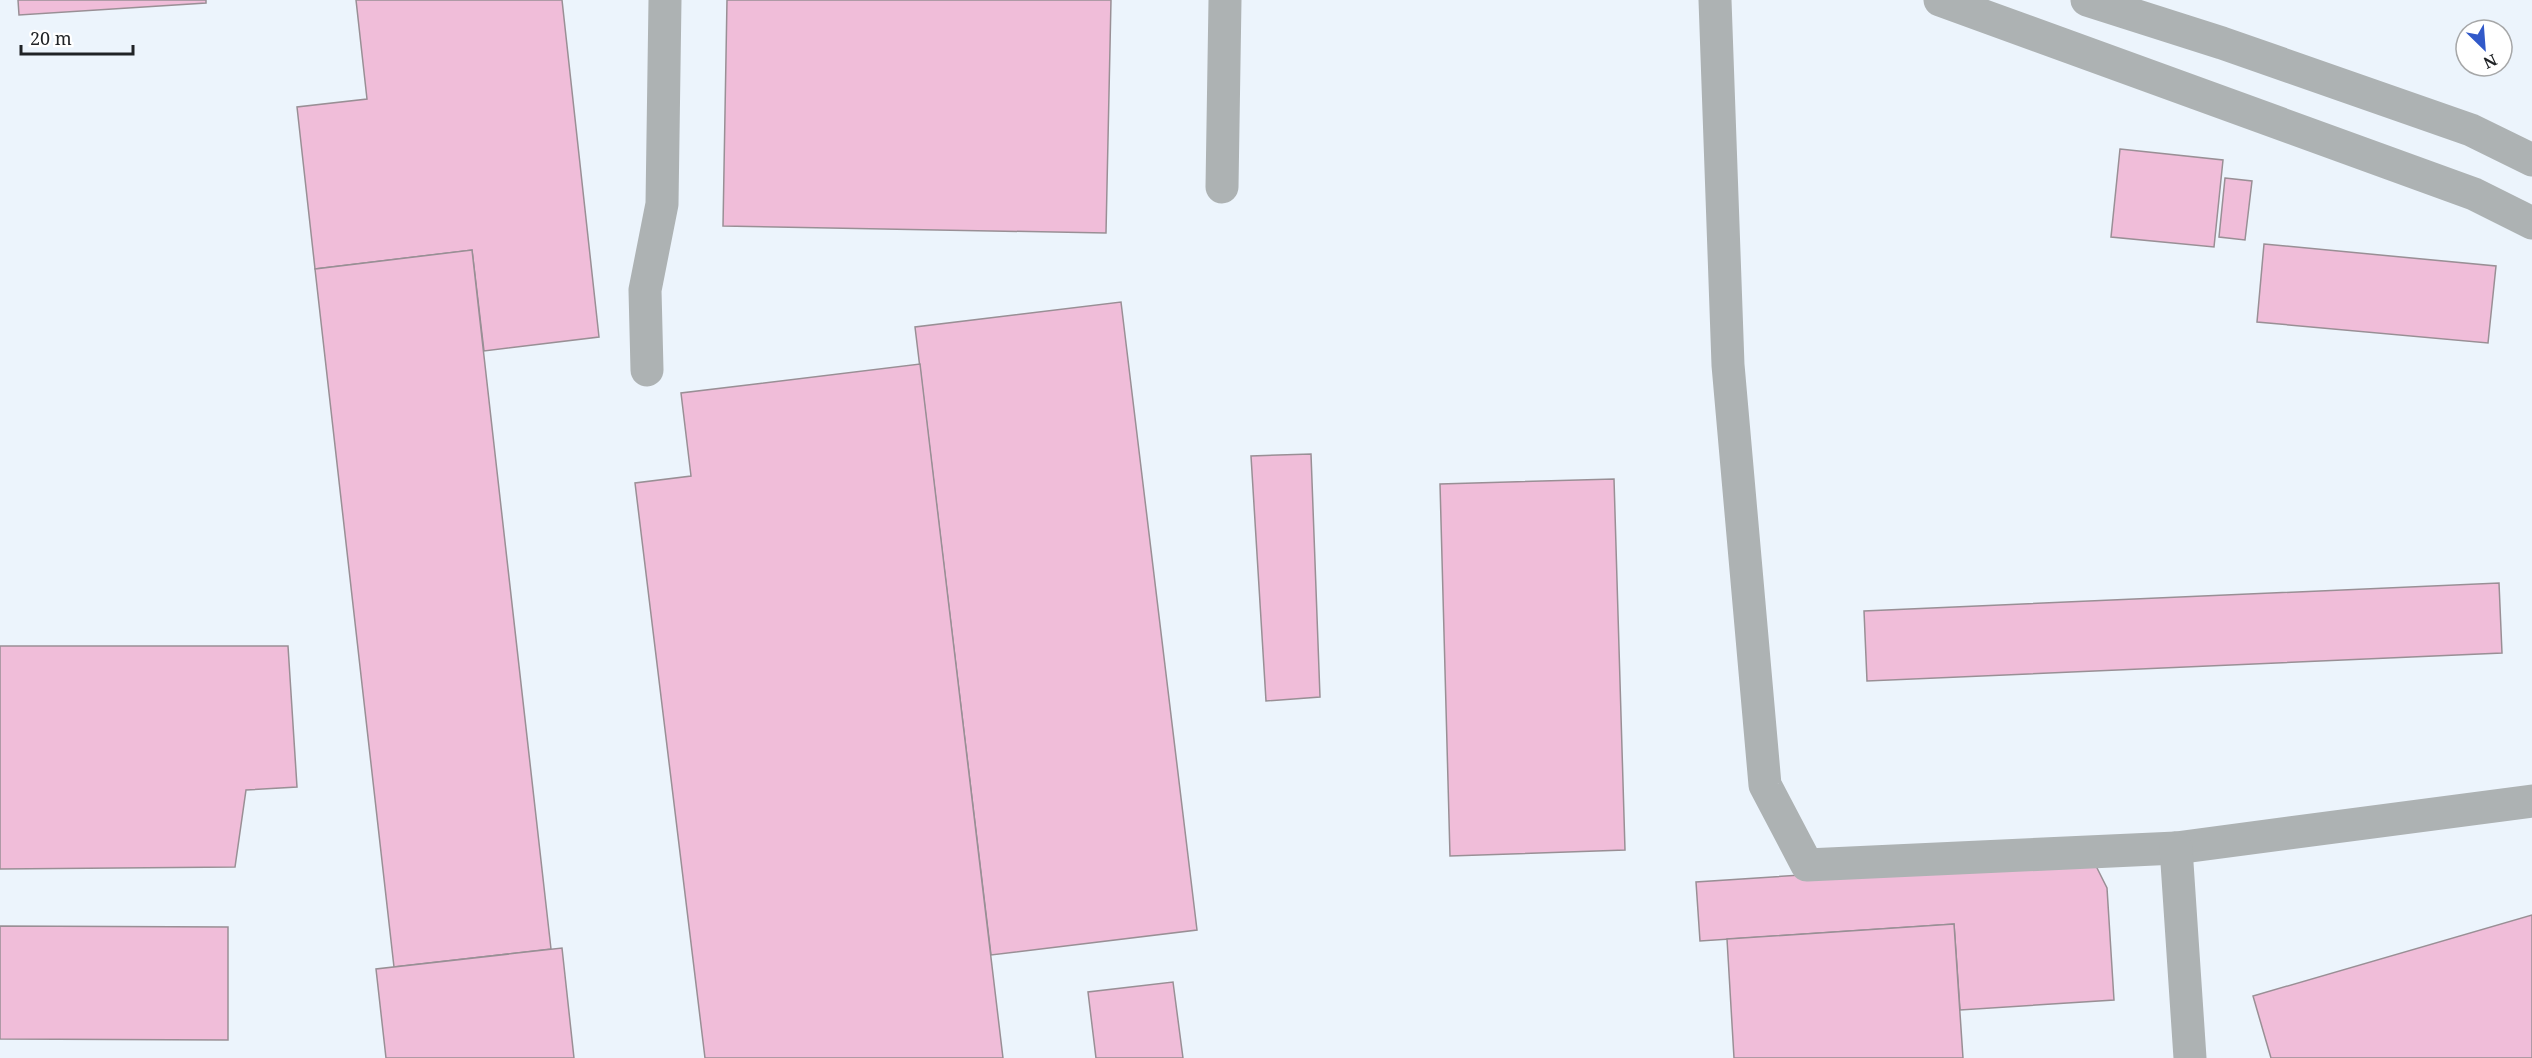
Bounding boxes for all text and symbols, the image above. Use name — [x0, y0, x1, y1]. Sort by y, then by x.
scale bar — [21, 18, 134, 56]
north arrow — [2454, 18, 2514, 78]
text: 20 m — [30, 26, 72, 50]
text: N — [2480, 49, 2501, 74]

